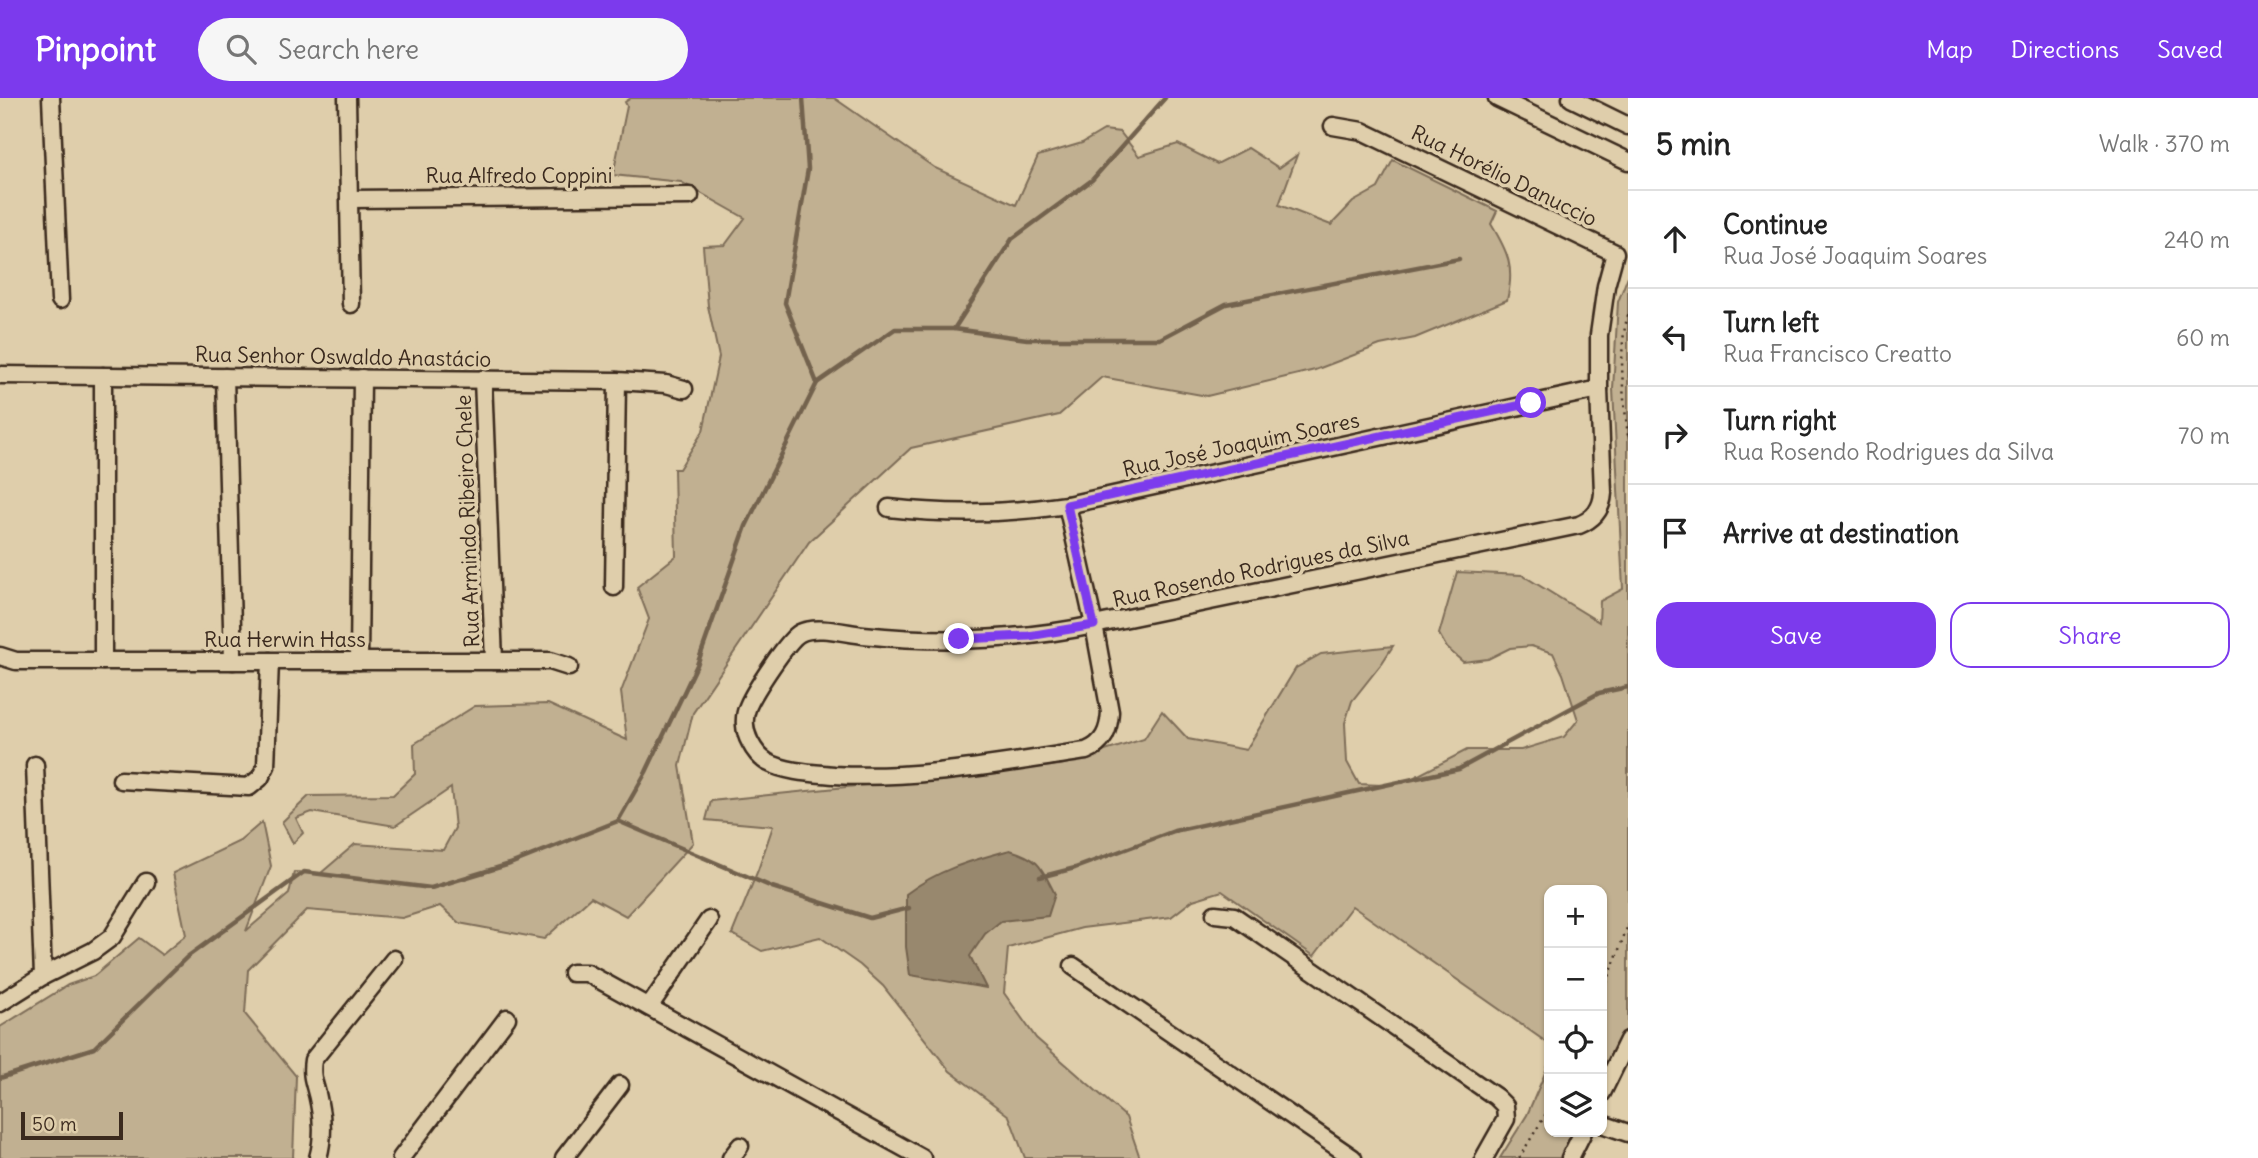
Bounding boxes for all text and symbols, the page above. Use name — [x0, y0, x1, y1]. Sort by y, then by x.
search box — [198, 18, 688, 81]
text: Pinpoint — [35, 28, 156, 70]
icon: search — [222, 30, 260, 68]
text: Search here — [278, 33, 419, 66]
text: Map — [1926, 34, 1973, 64]
text: Directions — [2011, 34, 2119, 64]
text: Saved — [2157, 34, 2223, 64]
street label: Rua Horélio Danuccio — [1407, 119, 1602, 232]
text: 5 min — [1656, 125, 1731, 163]
text: Walk · 370 m — [2099, 129, 2230, 158]
street label: Rua Alfredo Coppini — [426, 162, 612, 189]
text: Continue — [1723, 208, 1828, 241]
icon: ahead — [1656, 220, 1694, 258]
text: 240 m — [2164, 225, 2230, 254]
text: Rua José Joaquim Soares — [1723, 241, 1987, 270]
text: Turn left — [1723, 306, 1819, 339]
icon: left — [1656, 318, 1694, 356]
text: 60 m — [2176, 323, 2230, 352]
text: Rua Francisco Creatto — [1723, 339, 1952, 368]
street label: Rua Senhor Oswaldo Anastácio — [195, 340, 491, 373]
route start — [1515, 387, 1546, 418]
street label: Rua Armindo Ribeiro Chele — [450, 394, 485, 648]
text: Turn right — [1723, 404, 1836, 437]
street label: Rua José Joaquim Soares — [1120, 406, 1362, 483]
icon: right — [1656, 416, 1694, 454]
text: 70 m — [2178, 421, 2230, 450]
text: Rua Rosendo Rodrigues da Silva — [1723, 437, 2054, 466]
icon: arrive — [1656, 514, 1694, 552]
text: Arrive at destination — [1723, 517, 1959, 550]
street label: Rua Rosendo Rodrigues da Silva — [1110, 524, 1412, 613]
button: Save — [1656, 602, 1936, 668]
button: Share — [1950, 602, 2230, 668]
route end — [943, 623, 974, 654]
street label: Rua Herwin Hass — [204, 626, 366, 653]
map controls — [1544, 885, 1607, 1137]
button: + — [1544, 885, 1607, 948]
button: − — [1544, 948, 1607, 1011]
button: locate — [1544, 1011, 1607, 1074]
button: layers — [1544, 1074, 1607, 1137]
scale bar — [21, 1109, 122, 1141]
text: 50 m — [32, 1112, 77, 1136]

